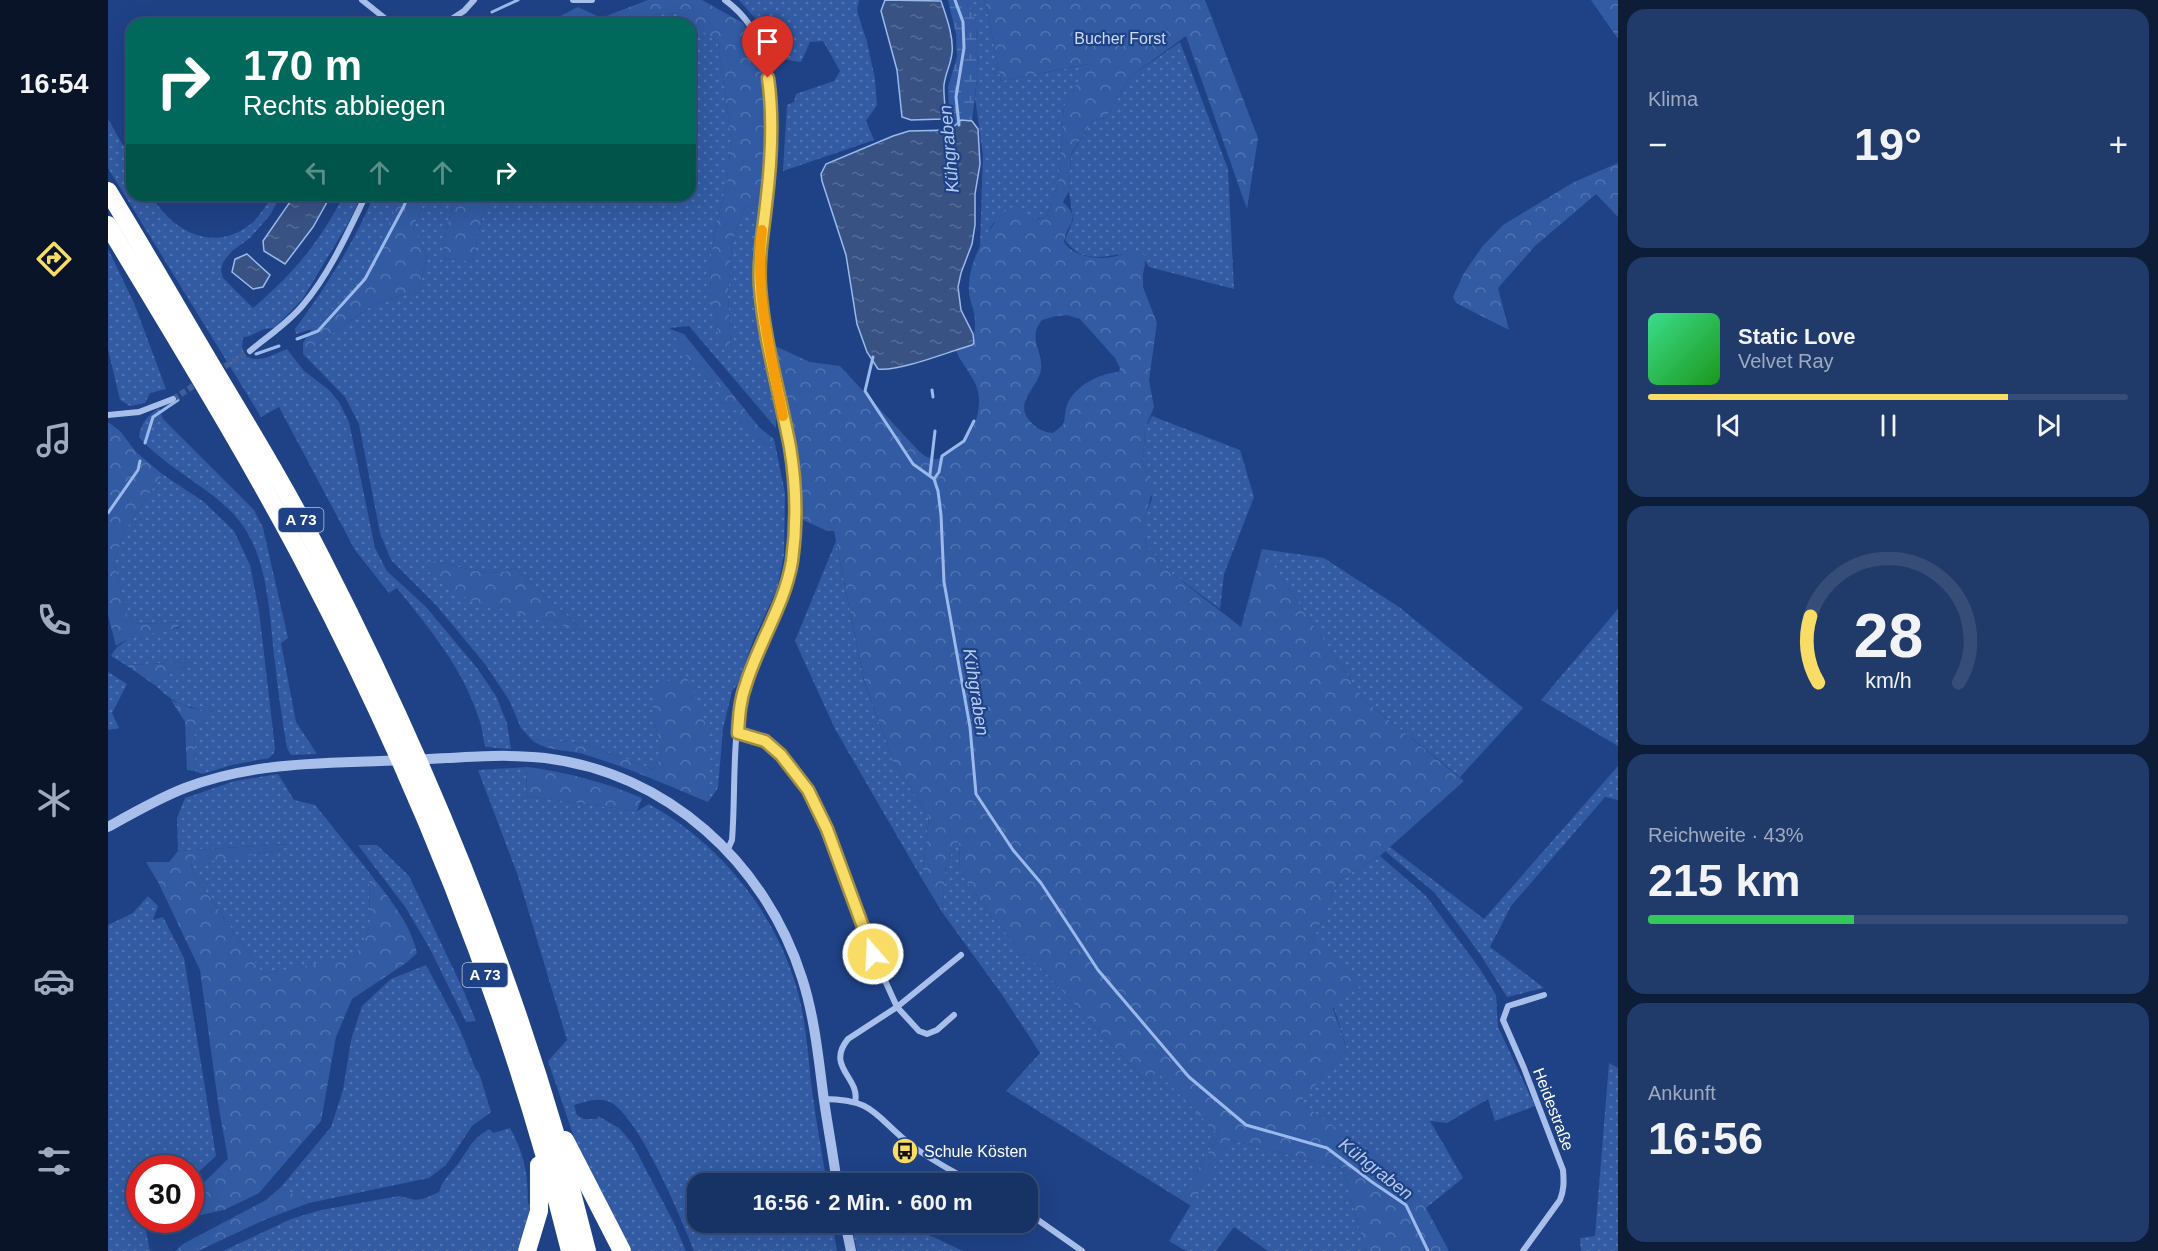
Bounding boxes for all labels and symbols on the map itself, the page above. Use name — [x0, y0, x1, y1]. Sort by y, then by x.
pin — [742, 16, 793, 78]
park label: Bucher Forst — [1074, 30, 1166, 47]
water label: Kühgraben — [935, 104, 963, 194]
road number: A 73 — [278, 508, 324, 532]
water label: Kühgraben — [959, 647, 993, 737]
position arrow — [841, 922, 905, 986]
road number: A 73 — [462, 963, 508, 987]
street label: Heidestraße — [1530, 1065, 1577, 1153]
water label: Kühgraben — [1335, 1134, 1417, 1204]
bus stop icon: Schule Kösten — [890, 1136, 920, 1166]
place label: Schule Kösten — [924, 1143, 1027, 1160]
speed limit sign: 30 — [126, 1155, 204, 1233]

